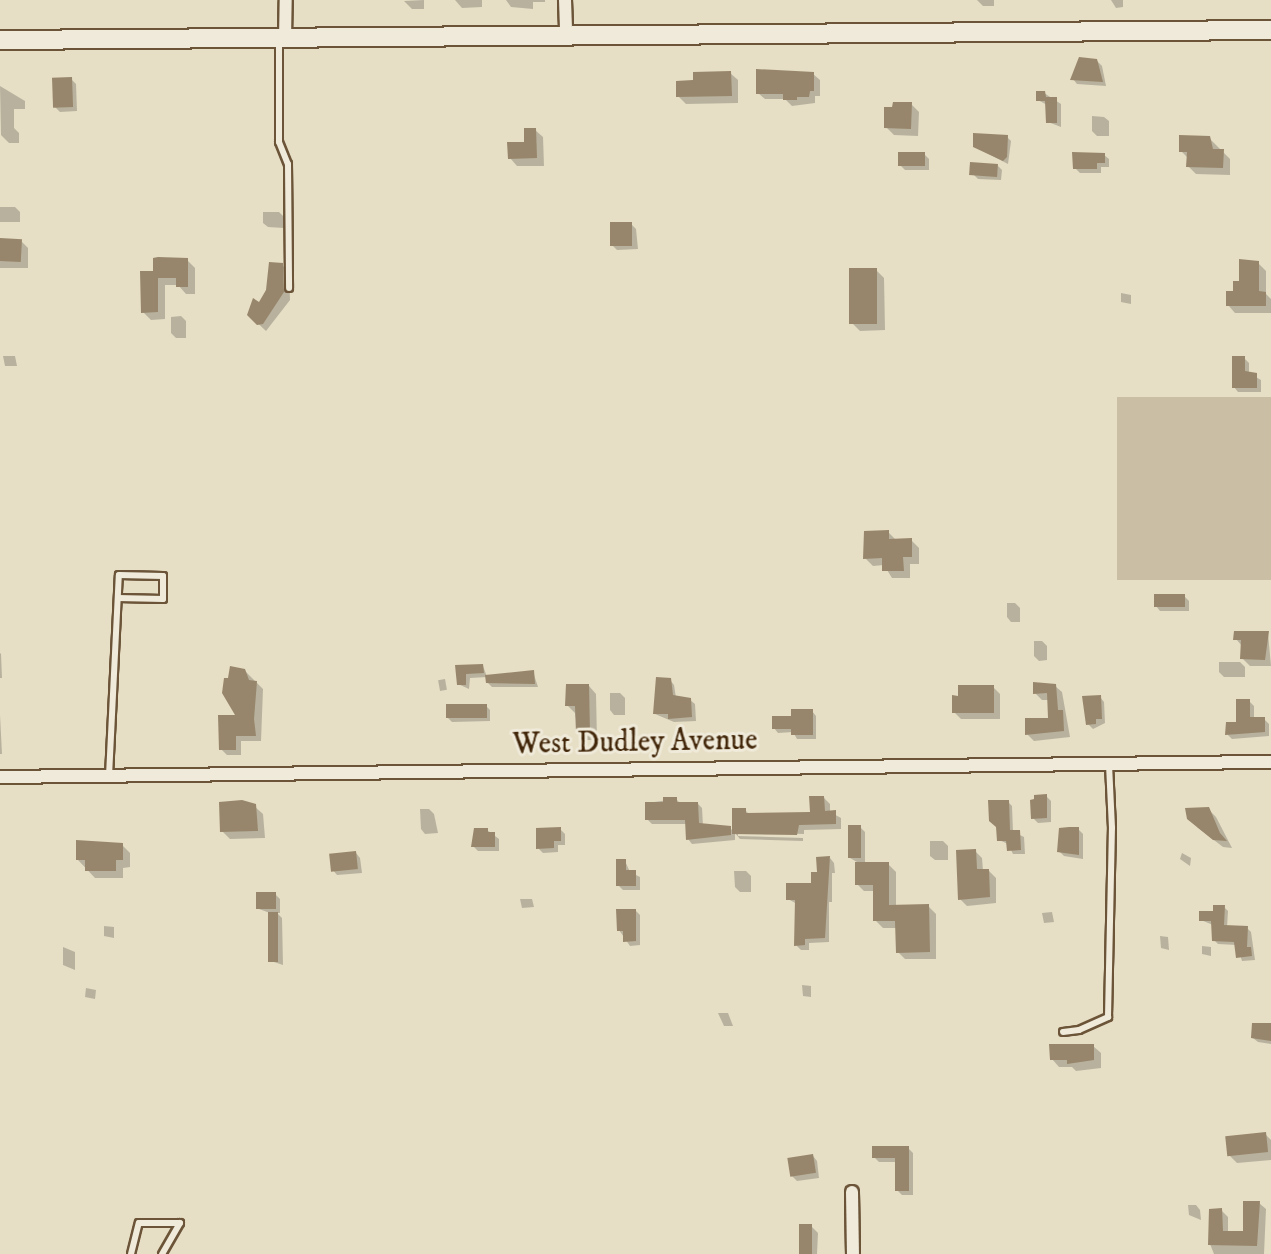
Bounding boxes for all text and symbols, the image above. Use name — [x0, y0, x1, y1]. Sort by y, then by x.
street label: West Dudley Avenue — [512, 723, 758, 763]

